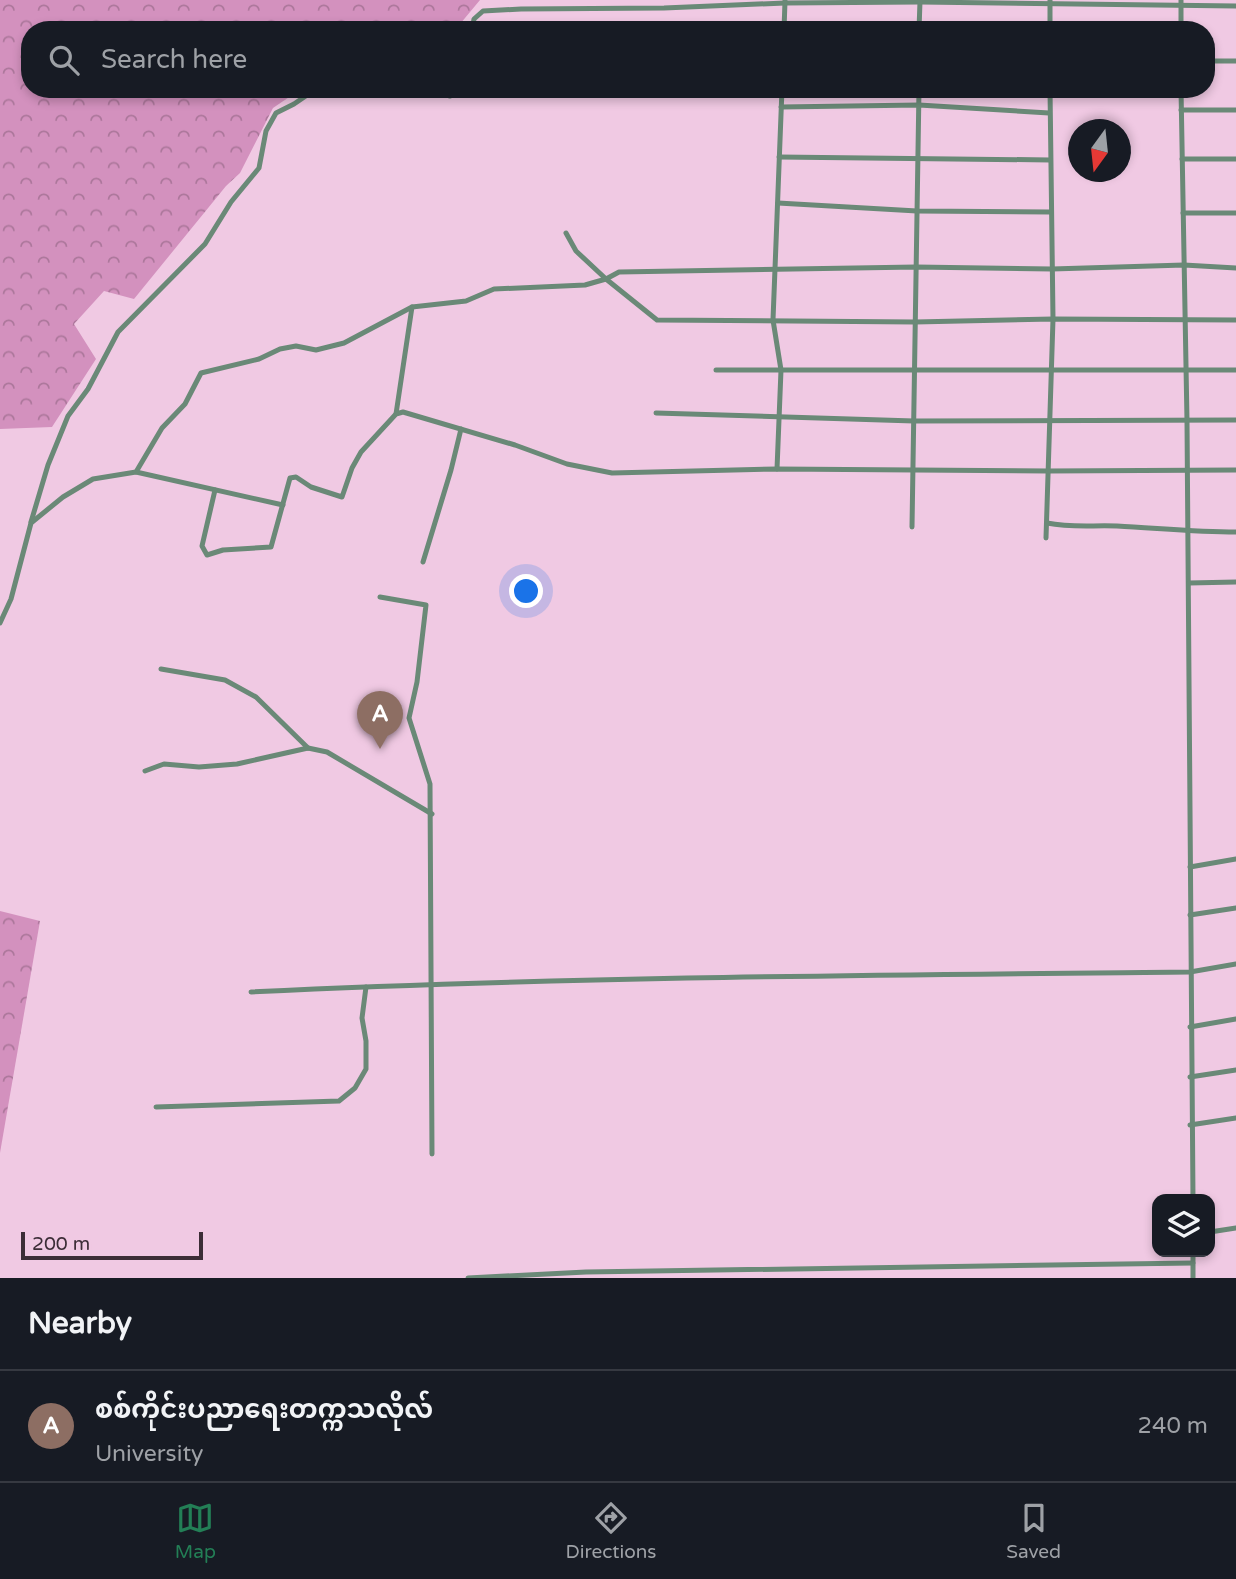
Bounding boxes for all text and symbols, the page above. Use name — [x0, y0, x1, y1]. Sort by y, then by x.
search box — [21, 21, 1215, 98]
icon: search — [45, 41, 83, 79]
text: Search here — [101, 44, 247, 75]
north arrow — [1068, 119, 1131, 182]
your location — [509, 574, 543, 608]
pin: A — [357, 691, 403, 749]
map controls — [1152, 1194, 1215, 1257]
button: layers — [1152, 1194, 1215, 1257]
scale bar — [21, 1229, 203, 1261]
text: 200 m — [32, 1233, 90, 1255]
text: Nearby — [28, 1305, 132, 1342]
text: စစ်ကိုင်းပညာရေးတက္ကသလိုလ် — [95, 1394, 433, 1425]
text: A — [42, 1412, 60, 1440]
text: 240 m — [1138, 1412, 1208, 1440]
text: University — [95, 1440, 203, 1468]
tab: Map — [175, 1499, 216, 1563]
tab: Directions — [566, 1499, 657, 1563]
tab: Saved — [1006, 1499, 1061, 1563]

